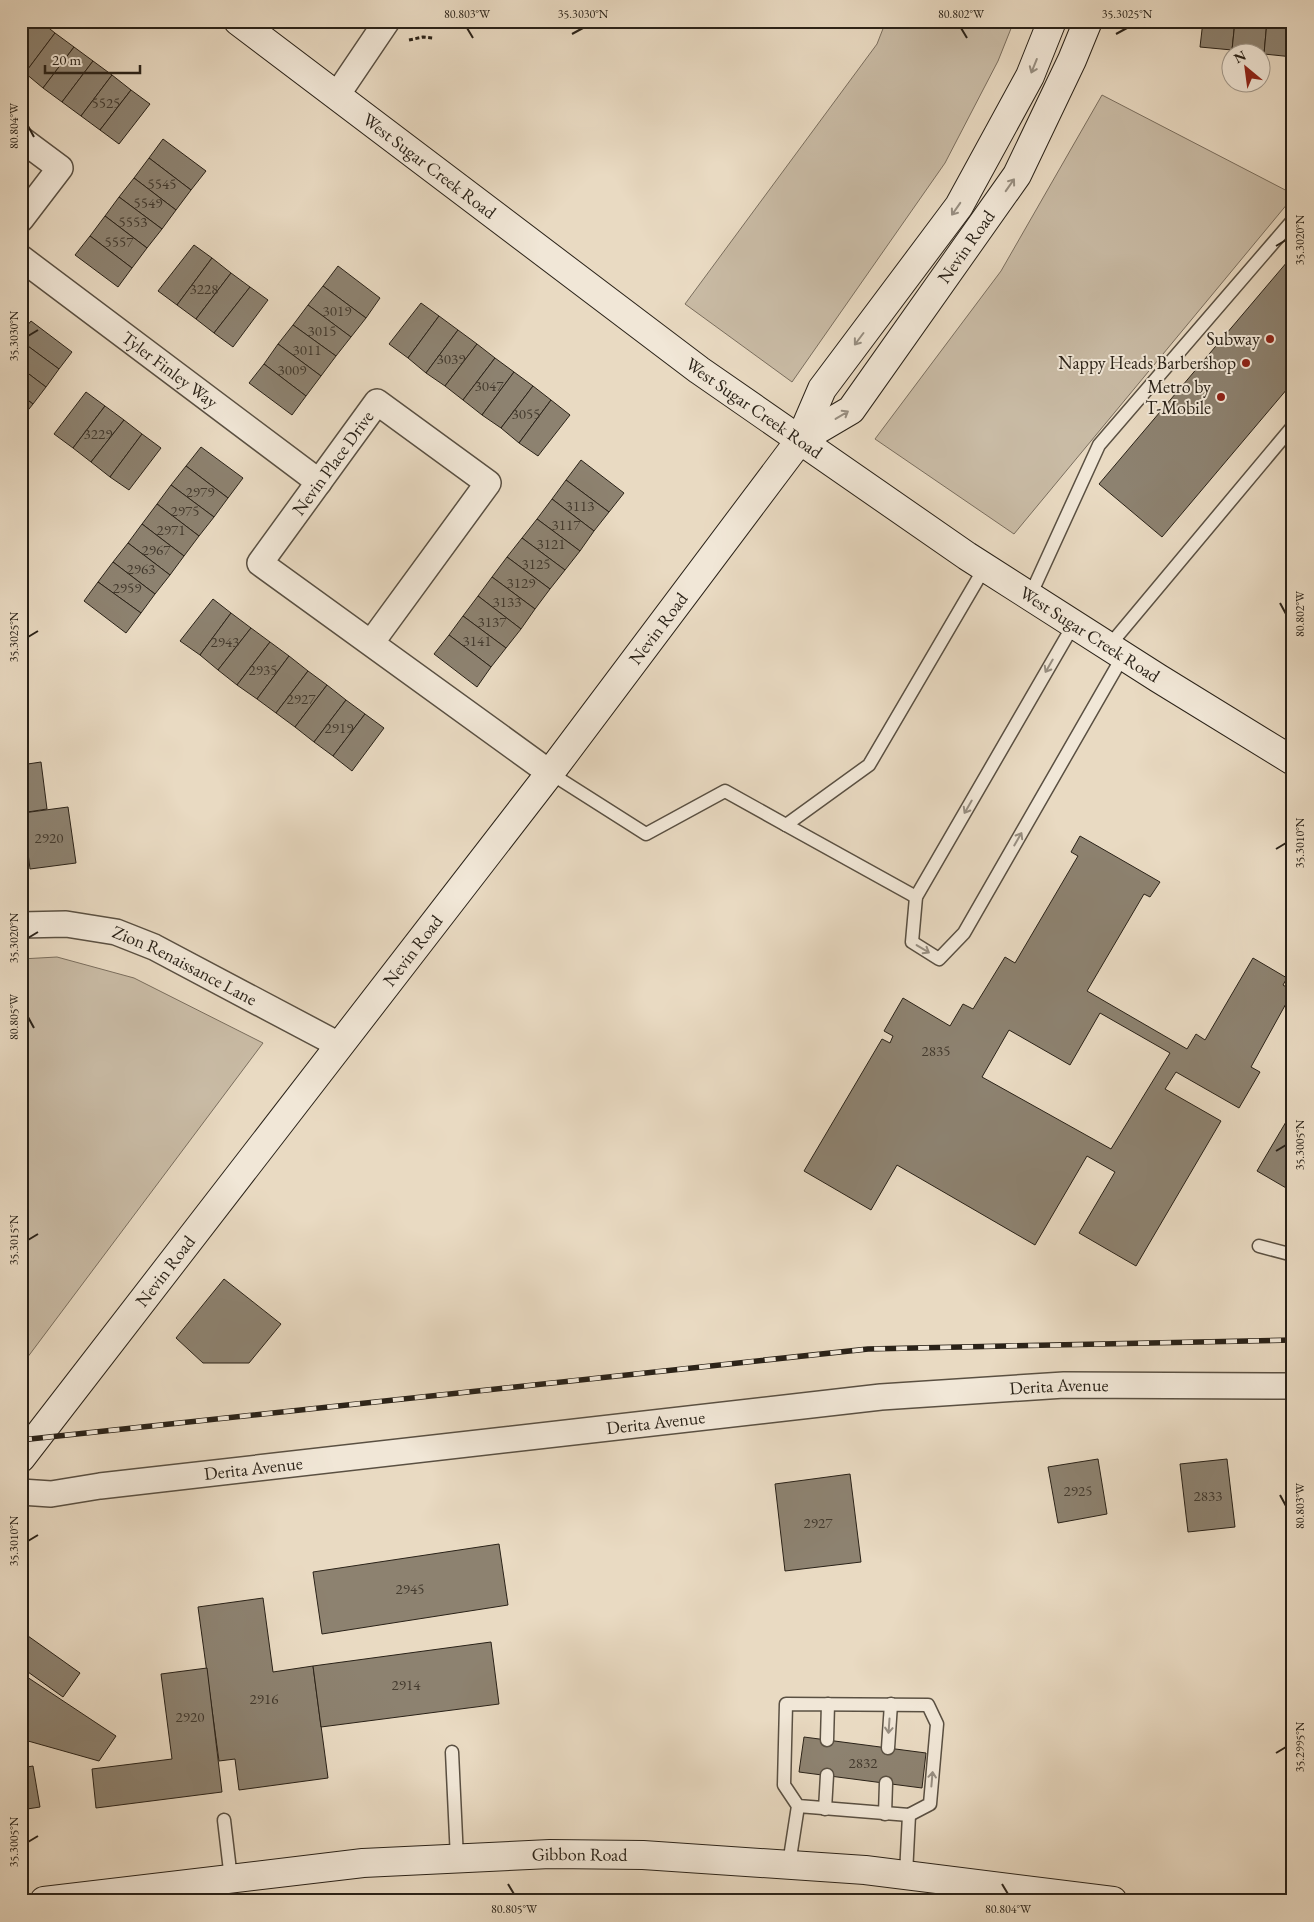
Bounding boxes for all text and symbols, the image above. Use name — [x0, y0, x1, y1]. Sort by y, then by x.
text: 80.803°W — [444, 6, 491, 22]
text: 35.3030°N — [558, 6, 609, 22]
text: 80.802°W — [938, 6, 985, 22]
text: 35.3025°N — [1102, 6, 1153, 22]
scale bar — [45, 42, 140, 74]
north arrow — [1222, 42, 1272, 92]
text: N — [1230, 46, 1250, 67]
text: 20 m — [52, 50, 81, 69]
one-way arrow — [1029, 58, 1038, 73]
house number: 5525 — [92, 93, 120, 112]
text: 80.804°W — [6, 102, 22, 149]
street label: West Sugar Creek Road — [358, 107, 502, 224]
house number: 5545 — [148, 174, 176, 193]
one-way arrow — [1005, 178, 1015, 192]
house number: 5549 — [134, 193, 162, 212]
one-way arrow — [951, 202, 961, 216]
street label: Nevin Road — [932, 205, 1000, 288]
house number: 5553 — [119, 212, 147, 231]
text: 35.3020°N — [1292, 214, 1308, 265]
house number: 5557 — [105, 232, 134, 251]
house number: 3228 — [190, 279, 218, 298]
house number: 3019 — [323, 301, 351, 320]
text: 35.3030°N — [6, 310, 22, 361]
house number: 3015 — [308, 321, 336, 340]
street label: Tyler Finley Way — [117, 326, 223, 413]
place label: Subway — [1206, 327, 1260, 350]
one-way arrow — [854, 332, 864, 346]
marker: Subway — [1264, 333, 1276, 345]
house number: 3011 — [293, 340, 321, 359]
house number: 3039 — [437, 349, 465, 368]
place label: Nappy Heads Barbershop — [1058, 351, 1236, 374]
street label: West Sugar Creek Road — [681, 352, 828, 464]
marker: Nappy Heads Barbershop — [1240, 357, 1252, 369]
house number: 3009 — [278, 360, 306, 379]
place label: Metro by T-Mobile — [1145, 375, 1211, 419]
house number: 3047 — [475, 376, 504, 395]
marker: Metro by T-Mobile — [1215, 391, 1227, 403]
house number: 3055 — [512, 404, 540, 423]
street label: Nevin Place Drive — [287, 406, 378, 520]
one-way arrow — [835, 409, 849, 419]
house number: 3229 — [84, 424, 112, 443]
house number: 2979 — [186, 482, 214, 501]
house number: 3113 — [566, 496, 594, 515]
house number: 2975 — [171, 501, 199, 520]
house number: 3117 — [552, 515, 581, 534]
house number: 2971 — [157, 520, 185, 539]
house number: 3121 — [537, 534, 565, 553]
house number: 2967 — [142, 540, 171, 559]
house number: 3125 — [522, 554, 550, 573]
house number: 2963 — [127, 559, 155, 578]
house number: 3129 — [507, 573, 535, 592]
house number: 2959 — [113, 578, 141, 597]
street label: West Sugar Creek Road — [1016, 581, 1165, 688]
street label: Nevin Road — [623, 587, 693, 669]
text: 80.802°W — [1292, 590, 1308, 637]
house number: 3133 — [493, 592, 521, 611]
text: 35.3025°N — [6, 611, 22, 662]
house number: 3137 — [478, 612, 507, 631]
house number: 3141 — [463, 631, 491, 650]
house number: 2943 — [211, 632, 239, 651]
one-way arrow — [1044, 659, 1054, 673]
house number: 2935 — [249, 660, 277, 679]
house number: 2927 — [287, 689, 316, 708]
house number: 2919 — [325, 718, 353, 737]
one-way arrow — [962, 800, 972, 814]
text: 35.3010°N — [1292, 817, 1308, 868]
house number: 2920 — [35, 828, 63, 847]
one-way arrow — [1013, 833, 1023, 847]
street label: Nevin Road — [377, 909, 448, 991]
text: 35.3020°N — [6, 912, 22, 963]
street label: Zion Renaissance Lane — [109, 920, 261, 1010]
one-way arrow — [916, 945, 930, 955]
text: 80.805°W — [6, 993, 22, 1040]
house number: 2835 — [922, 1041, 950, 1060]
text: 35.3005°N — [1292, 1119, 1308, 1170]
text: 35.3015°N — [6, 1214, 22, 1265]
street label: Nevin Road — [130, 1230, 200, 1311]
street label: Derita Avenue — [1009, 1373, 1108, 1400]
street label: Derita Avenue — [605, 1405, 706, 1439]
street label: Derita Avenue — [203, 1451, 304, 1485]
house number: 2925 — [1064, 1481, 1092, 1500]
text: 80.803°W — [1292, 1482, 1308, 1529]
house number: 2833 — [1194, 1486, 1222, 1505]
house number: 2927 — [804, 1513, 833, 1532]
text: 35.3010°N — [6, 1515, 22, 1566]
house number: 2945 — [396, 1579, 424, 1598]
house number: 2914 — [392, 1675, 421, 1694]
house number: 2916 — [250, 1689, 278, 1708]
house number: 2920 — [176, 1707, 204, 1726]
one-way arrow — [884, 1718, 894, 1734]
text: 35.2995°N — [1292, 1721, 1308, 1772]
house number: 2832 — [849, 1753, 878, 1772]
one-way arrow — [928, 1771, 937, 1787]
text: 35.3005°N — [6, 1816, 22, 1867]
street label: Gibbon Road — [531, 1842, 628, 1866]
text: 80.805°W — [491, 1901, 538, 1917]
text: 80.804°W — [985, 1901, 1032, 1917]

